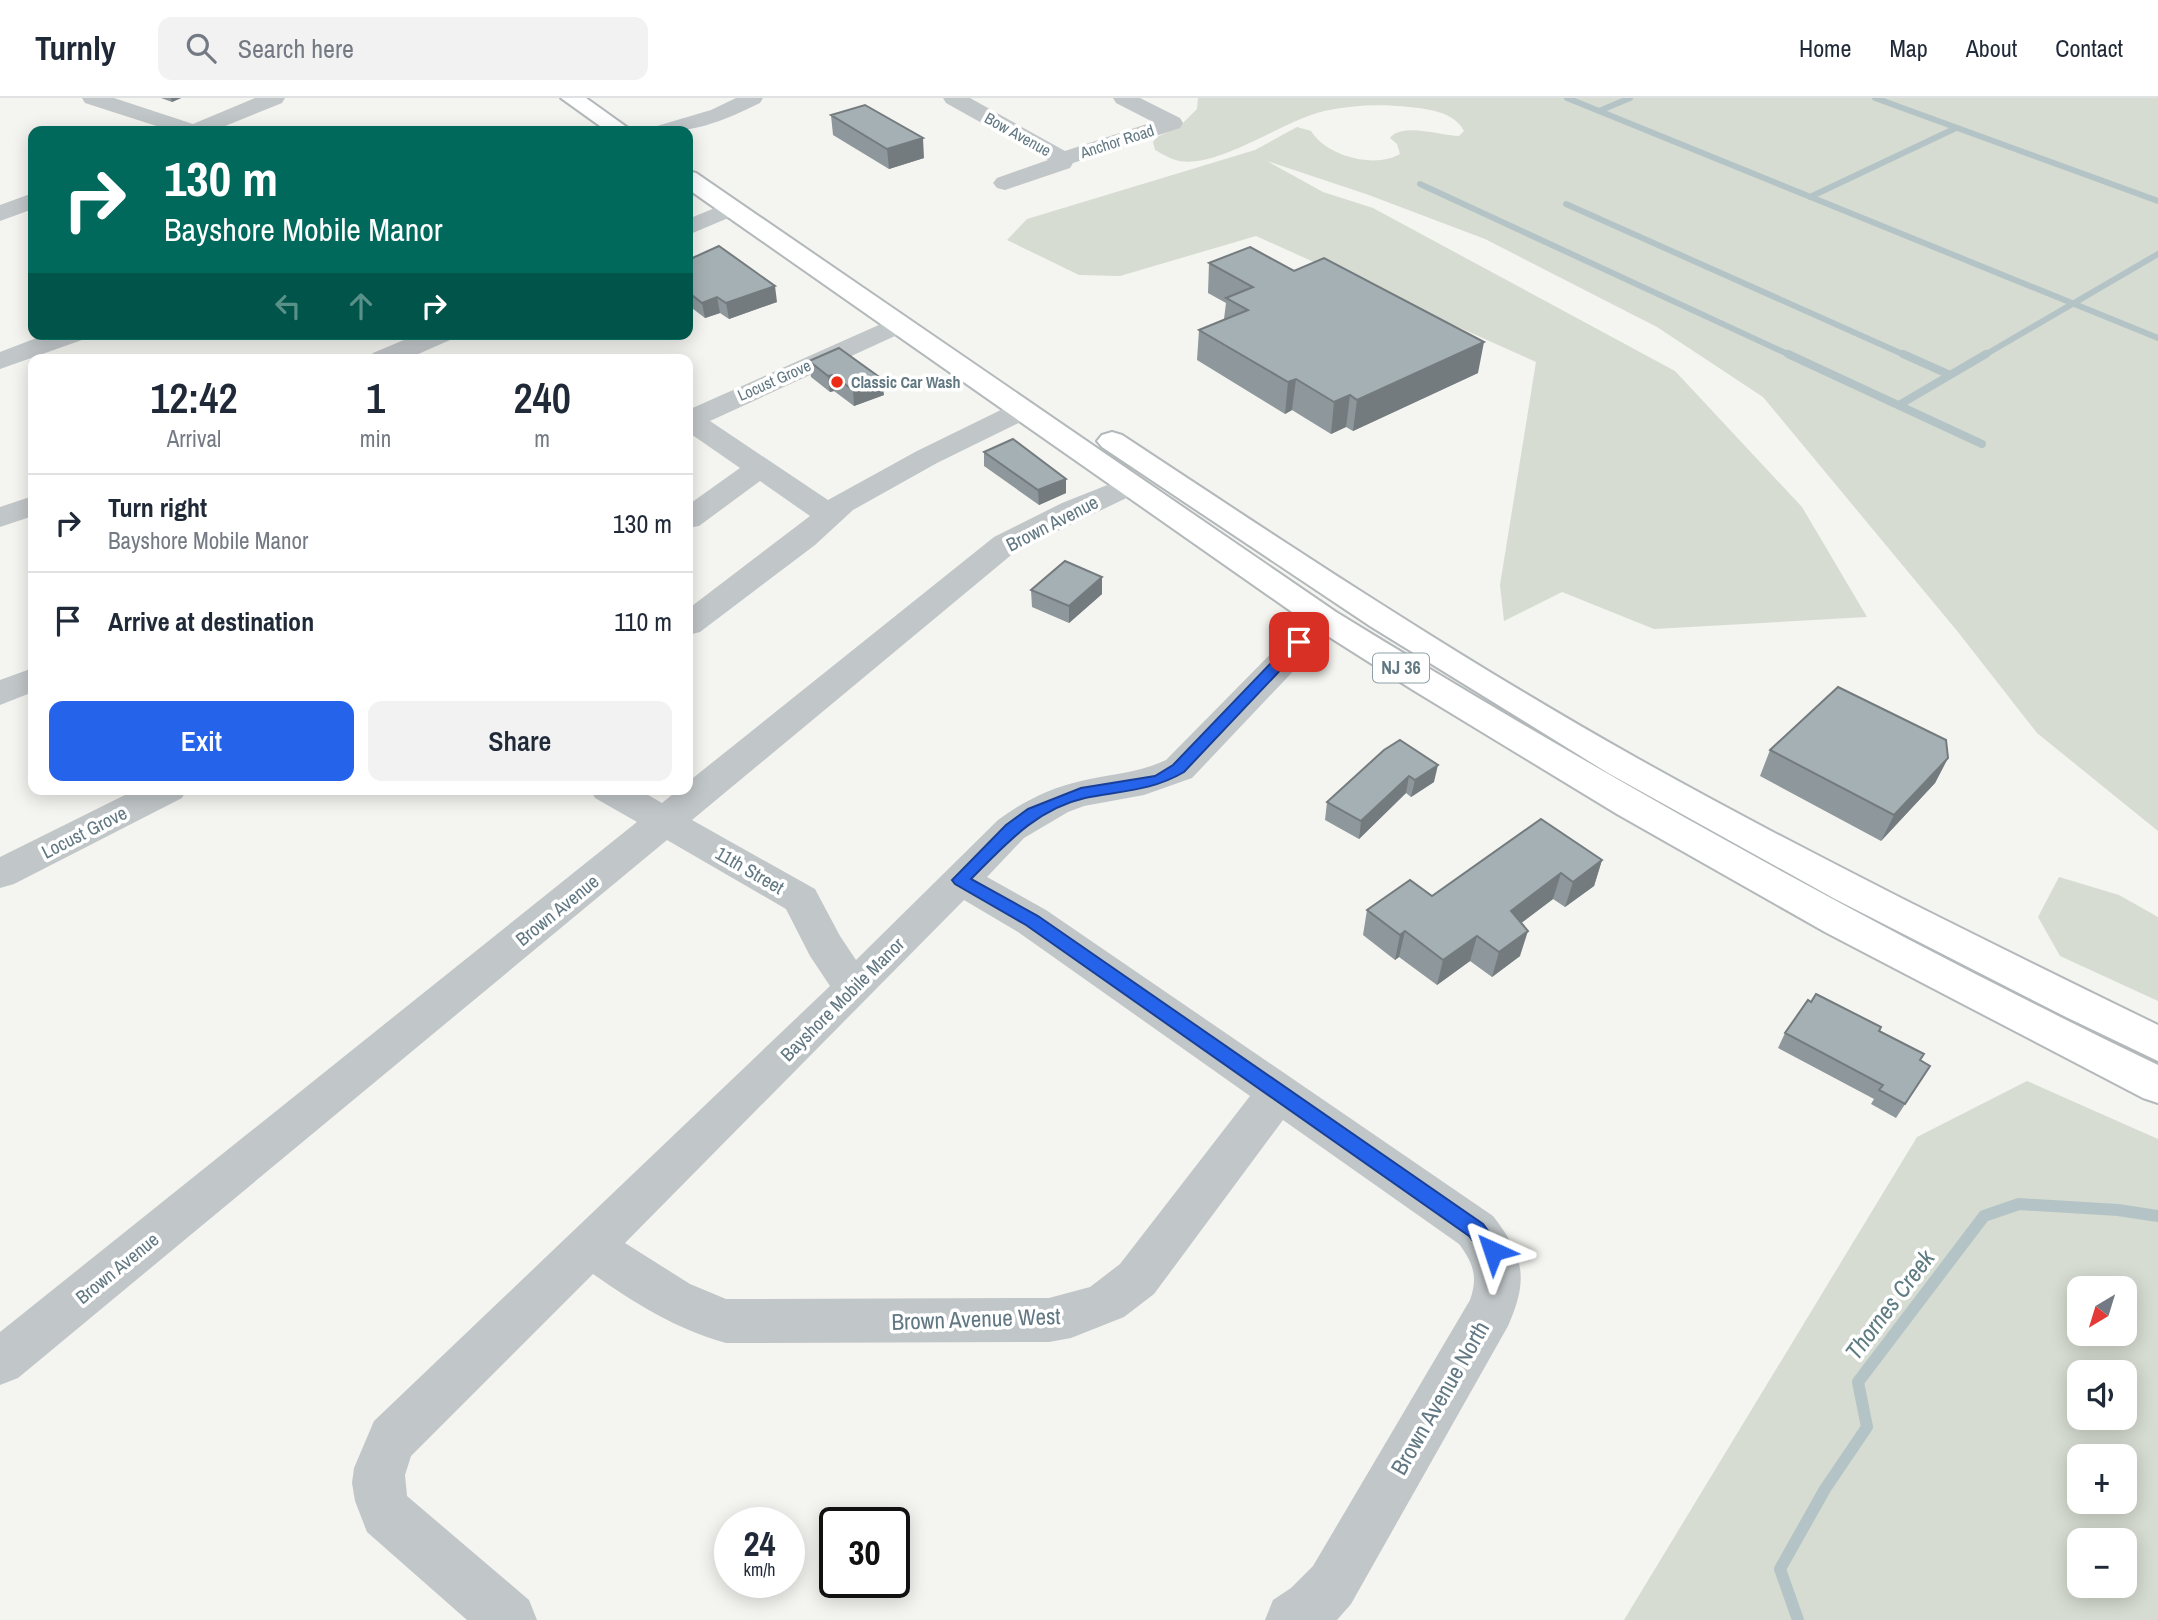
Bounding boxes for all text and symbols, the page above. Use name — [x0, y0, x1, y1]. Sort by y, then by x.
search box — [158, 17, 648, 80]
text: Turnly — [35, 26, 116, 70]
icon: search — [182, 29, 220, 67]
text: Search here — [238, 31, 354, 66]
text: Home — [1799, 32, 1851, 64]
text: Map — [1889, 32, 1928, 64]
text: About — [1966, 32, 2017, 64]
text: Contact — [2055, 32, 2123, 64]
street label: Bow Avenue — [981, 107, 1055, 161]
street label: Anchor Road — [1076, 119, 1157, 164]
text: 130 m — [164, 145, 278, 211]
icon: right — [49, 154, 140, 245]
text: Bayshore Mobile Manor — [164, 208, 443, 251]
icon: left — [269, 287, 307, 325]
icon: ahead — [342, 287, 380, 325]
icon: right — [415, 287, 453, 325]
street label: Locust Grove — [734, 354, 814, 406]
text: 12:42 — [150, 370, 238, 426]
text: 1 — [366, 370, 385, 426]
text: 240 — [513, 370, 571, 426]
place label: Classic Car Wash — [851, 371, 961, 393]
marker: Classic Car Wash — [829, 374, 845, 390]
text: Arrival — [167, 423, 221, 454]
text: min — [360, 423, 391, 454]
text: m — [534, 423, 550, 454]
street label: Brown Avenue — [1001, 489, 1103, 557]
text: Turn right — [108, 490, 207, 525]
icon: right — [49, 504, 87, 542]
text: 130 m — [613, 506, 672, 541]
text: Bayshore Mobile Manor — [108, 525, 308, 556]
icon: arrive — [49, 602, 87, 640]
text: Arrive at destination — [108, 604, 314, 639]
text: 110 m — [614, 604, 672, 639]
pin — [1269, 612, 1329, 672]
icon: arrive — [1280, 623, 1318, 661]
road number: NJ 36 — [1373, 654, 1429, 682]
button: Exit — [49, 701, 354, 781]
button: Share — [368, 701, 672, 781]
street label: Locust Grove — [37, 799, 131, 865]
street label: 11th Street — [711, 840, 790, 900]
street label: Brown Avenue — [510, 868, 604, 952]
street label: Bayshore Mobile Manor — [774, 931, 910, 1067]
position arrow — [1456, 1214, 1530, 1288]
street label: Brown Avenue — [70, 1226, 164, 1310]
water label: Thornes Creek — [1837, 1242, 1942, 1366]
north arrow — [2067, 1276, 2137, 1346]
map controls — [2067, 1276, 2137, 1598]
street label: Brown Avenue West — [891, 1300, 1061, 1337]
street label: Brown Avenue North — [1383, 1315, 1496, 1480]
button: sound — [2067, 1360, 2137, 1430]
button: + — [2067, 1444, 2137, 1514]
speed limit sign: 30 — [819, 1507, 910, 1598]
text: 24 — [744, 1520, 775, 1567]
button: − — [2067, 1528, 2137, 1598]
text: km/h — [744, 1557, 776, 1582]

